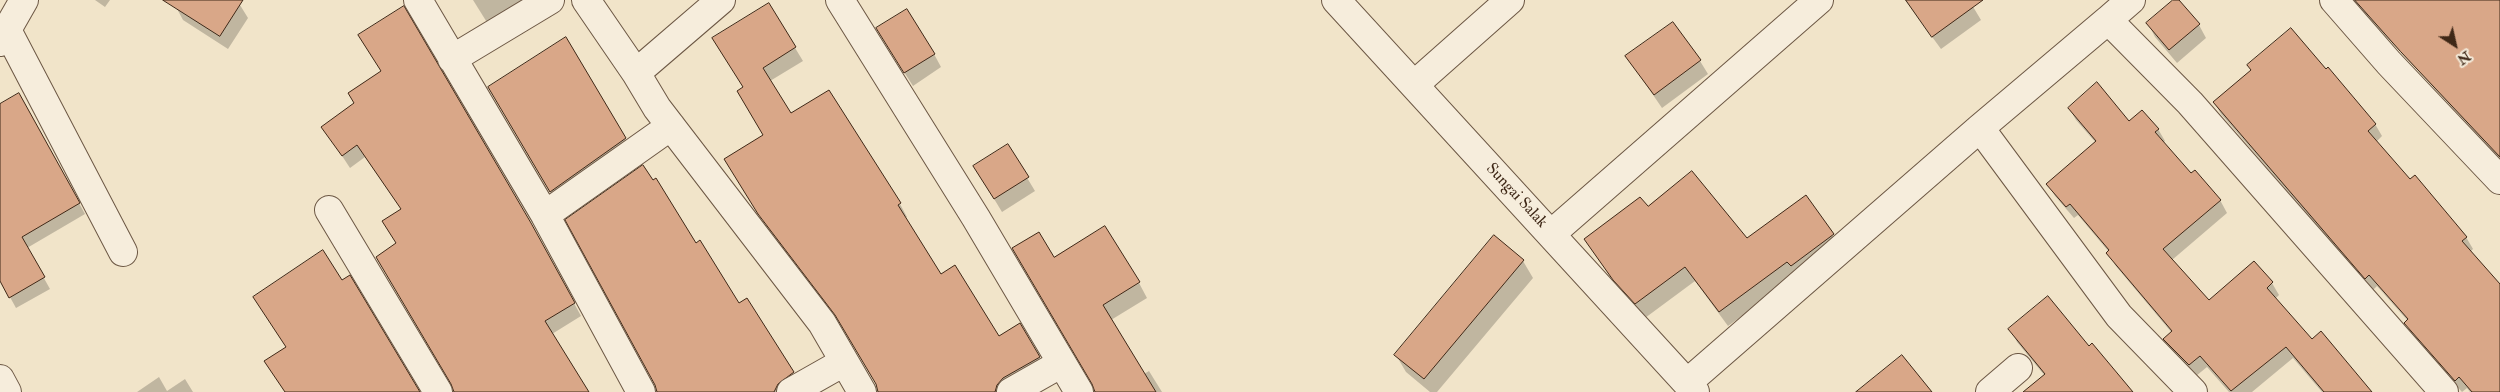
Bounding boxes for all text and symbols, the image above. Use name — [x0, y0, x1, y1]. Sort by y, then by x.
north arrow — [2430, 20, 2480, 70]
text: N — [2454, 47, 2474, 68]
street label: Sungai Salak — [1481, 160, 1551, 232]

